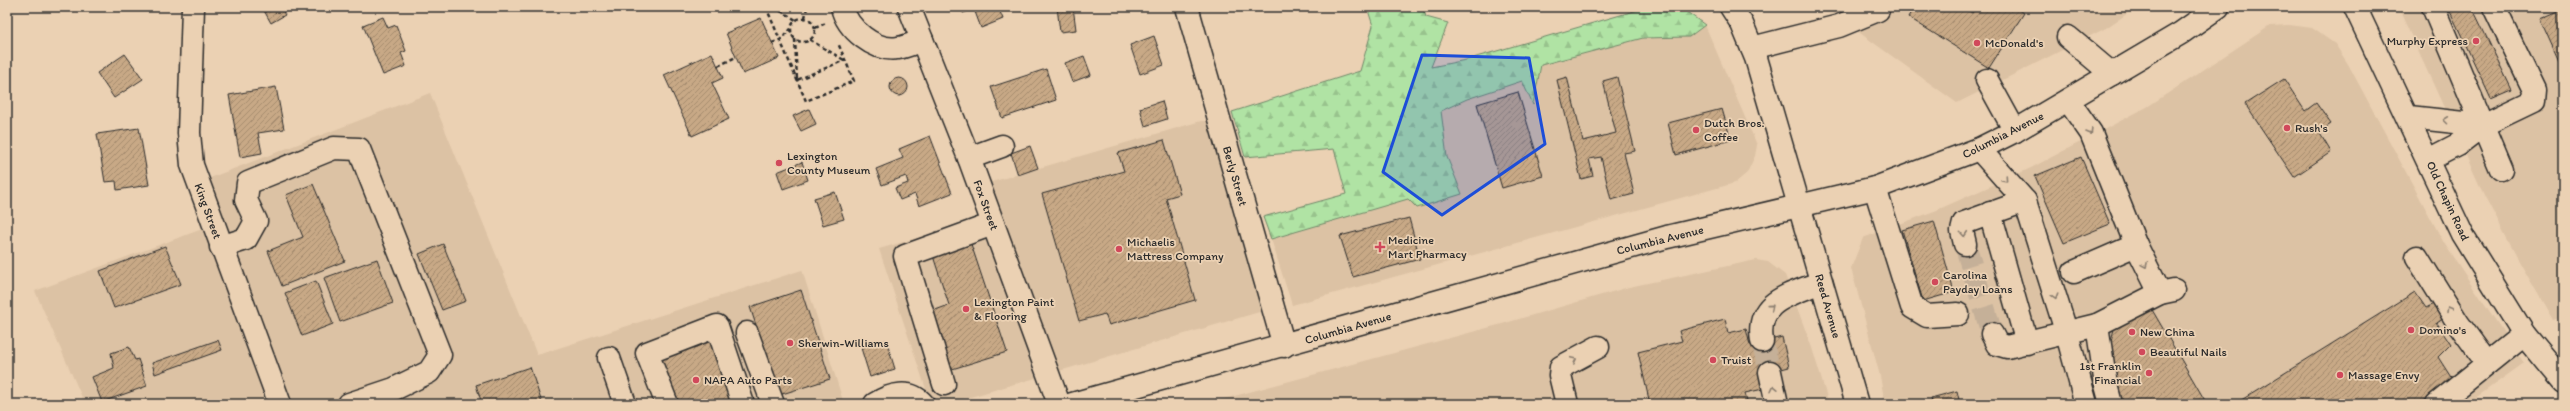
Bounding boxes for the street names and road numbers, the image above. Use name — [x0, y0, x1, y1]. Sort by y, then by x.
street label: Columbia Avenue — [1960, 108, 2046, 162]
street label: Berly Street — [1220, 144, 1250, 208]
street label: Old Chapin Road — [2423, 159, 2473, 243]
street label: Fox Street — [970, 178, 1002, 233]
street label: King Street — [191, 181, 225, 241]
street label: Columbia Avenue — [1615, 222, 1705, 258]
street label: Reed Avenue — [1812, 272, 1844, 340]
street label: Columbia Avenue — [1303, 309, 1393, 347]

